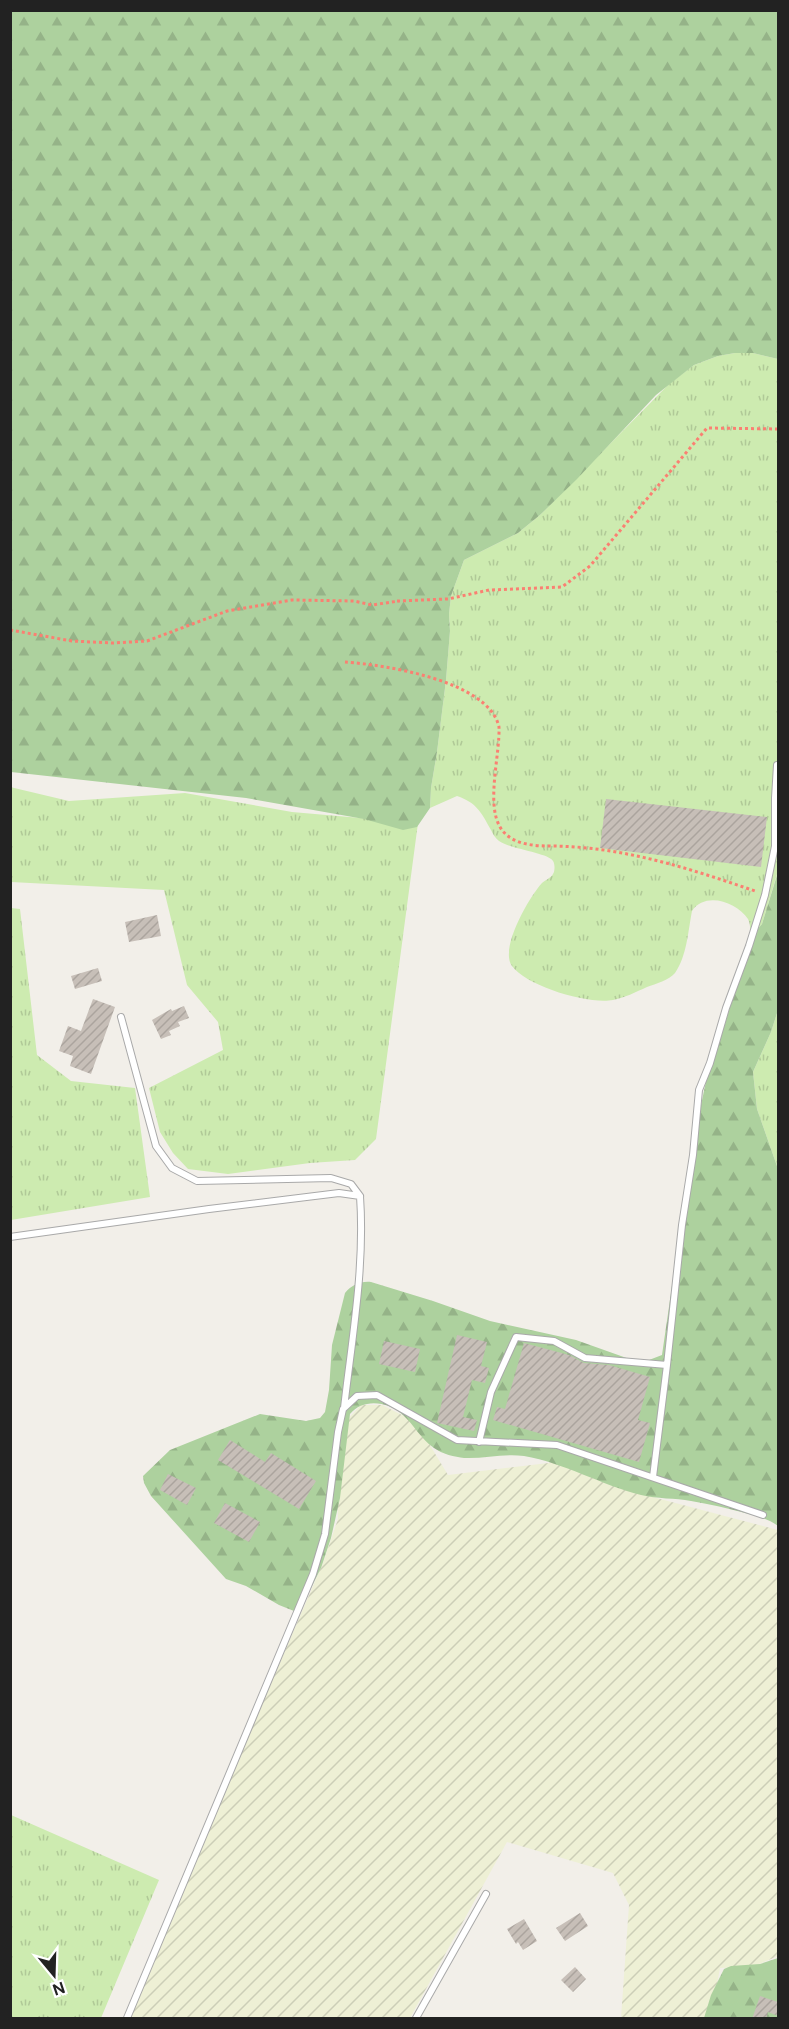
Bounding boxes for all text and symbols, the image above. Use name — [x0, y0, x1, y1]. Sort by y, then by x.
north arrow — [24, 1945, 84, 2005]
text: N — [50, 1977, 68, 2001]

